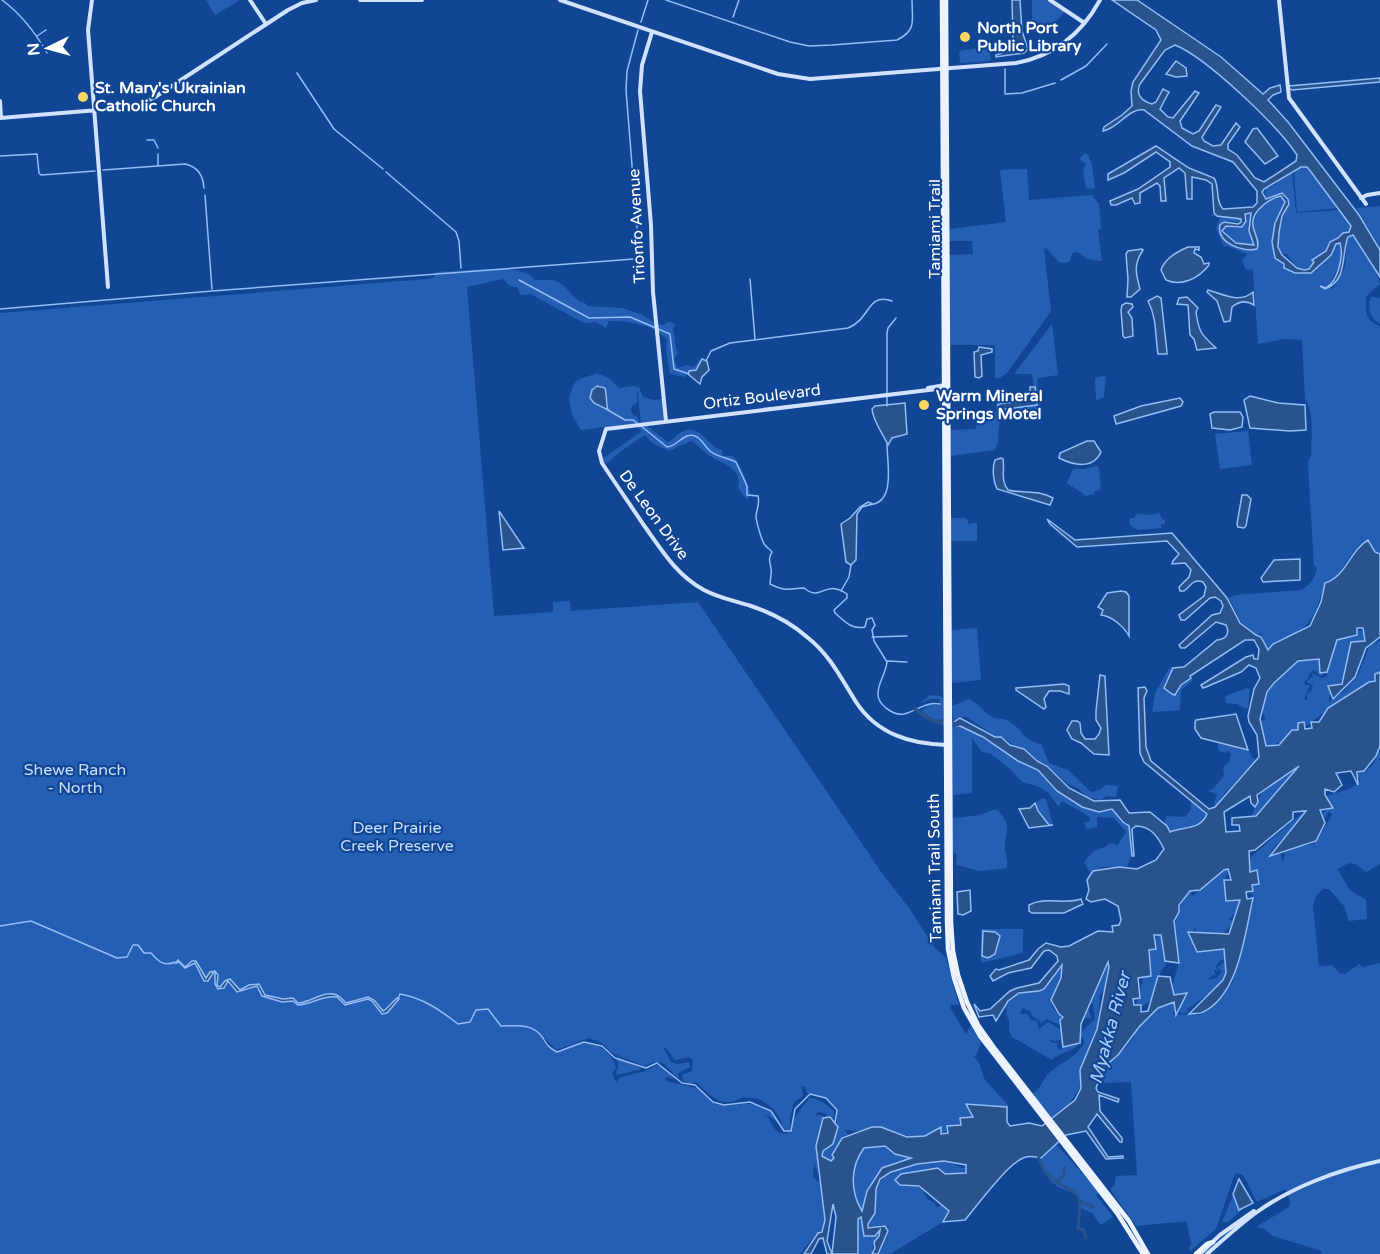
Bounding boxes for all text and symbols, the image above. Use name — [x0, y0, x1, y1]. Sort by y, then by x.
north arrow — [18, 18, 78, 78]
place label: North Port Public Library — [977, 18, 1082, 56]
marker: North Port Public Library — [958, 30, 972, 44]
text: N — [24, 42, 45, 56]
place label: St. Mary's Ukrainian Catholic Church — [95, 78, 246, 116]
marker: St. Mary's Ukrainian Catholic Church — [76, 90, 90, 104]
street label: Trionfo Avenue — [624, 168, 650, 284]
street label: Tamiami Trail — [925, 179, 945, 279]
street label: Ortiz Boulevard — [702, 380, 822, 414]
place label: Warm Mineral Springs Motel — [936, 386, 1043, 424]
marker: Warm Mineral Springs Motel — [917, 398, 931, 412]
street label: De Leon Drive — [615, 466, 693, 564]
park label: Shewe Ranch - North — [24, 760, 126, 798]
street label: Tamiami Trail South — [924, 793, 946, 943]
park label: Deer Prairie Creek Preserve — [340, 818, 454, 856]
water label: Myakka River — [1085, 968, 1136, 1086]

